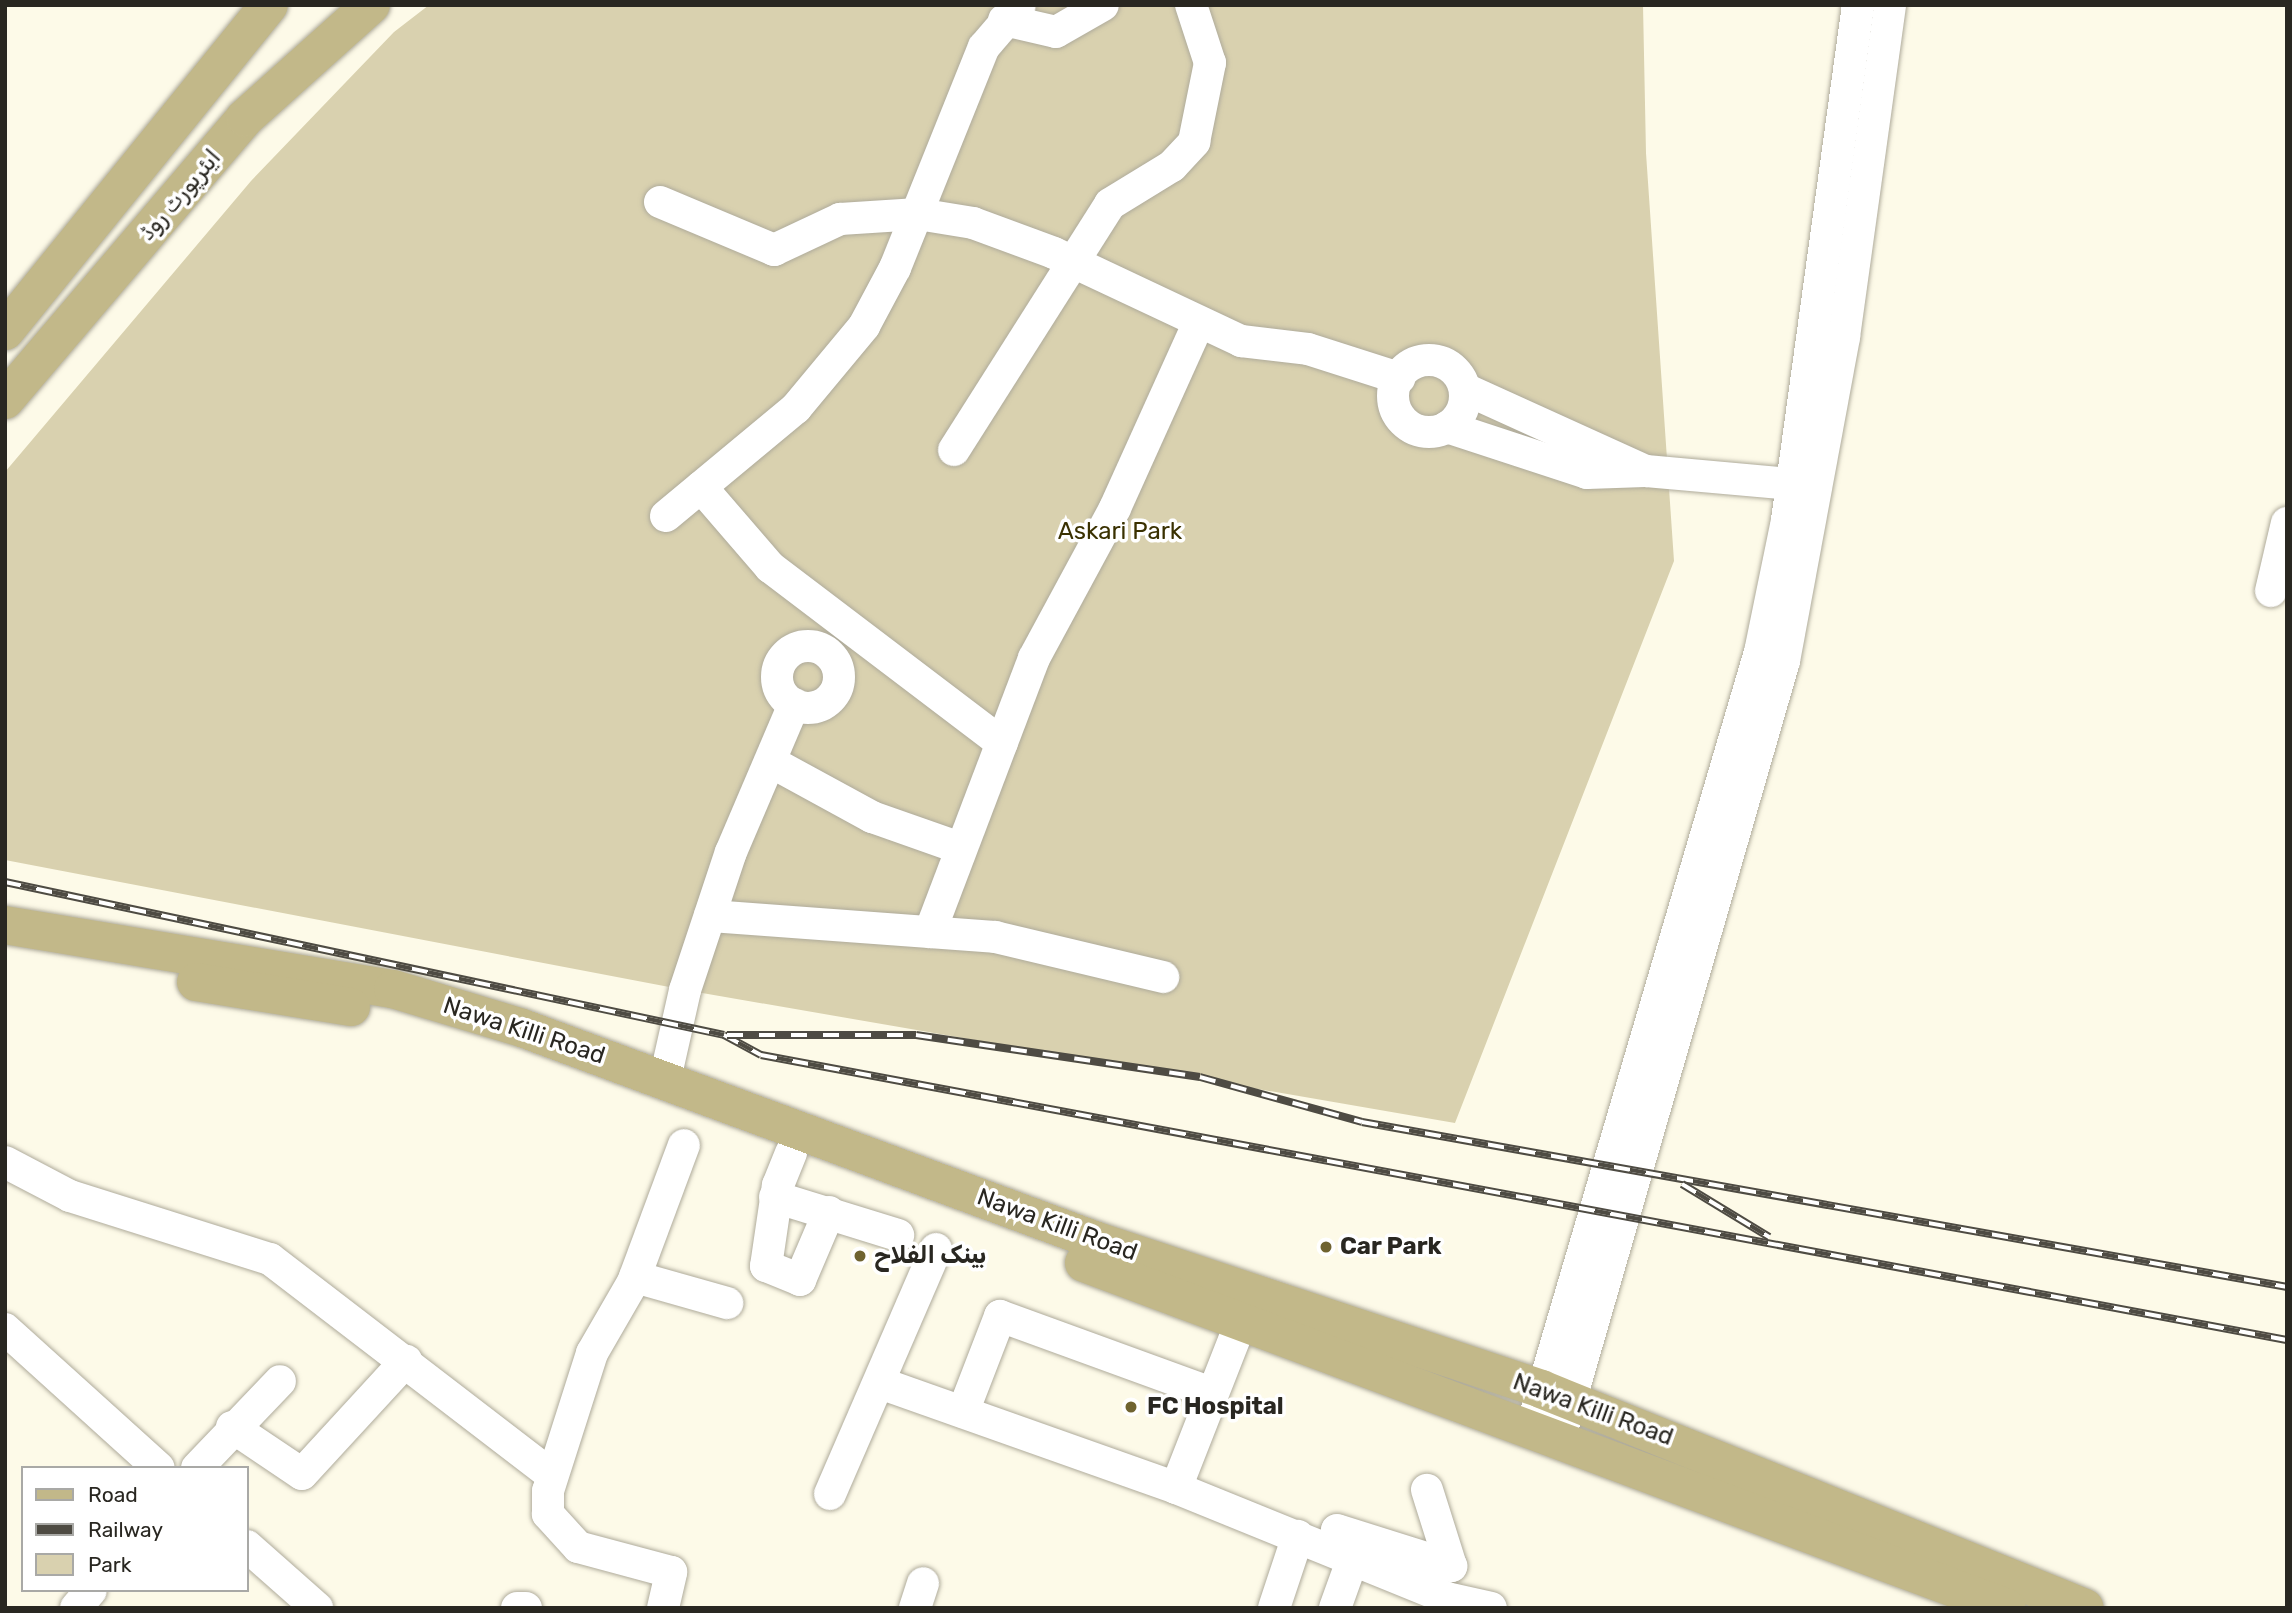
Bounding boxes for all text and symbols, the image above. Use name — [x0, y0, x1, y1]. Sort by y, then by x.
street label: ایئرپورٹ روڈ — [133, 144, 227, 246]
park label: Askari Park — [1058, 518, 1182, 546]
street label: Nawa Killi Road — [439, 991, 609, 1071]
street label: Nawa Killi Road — [973, 1183, 1141, 1267]
place label: Car Park — [1340, 1233, 1442, 1261]
marker: Car Park — [1318, 1239, 1334, 1255]
place label: بینک الفلاح — [874, 1242, 986, 1270]
marker: بینک الفلاح — [852, 1248, 868, 1264]
street label: Nawa Killi Road — [1509, 1368, 1677, 1452]
place label: FC Hospital — [1147, 1393, 1284, 1421]
marker: FC Hospital — [1121, 1397, 1141, 1417]
legend — [21, 1466, 248, 1592]
text: Road — [88, 1482, 138, 1507]
text: Railway — [88, 1517, 163, 1542]
text: Park — [88, 1552, 132, 1577]

